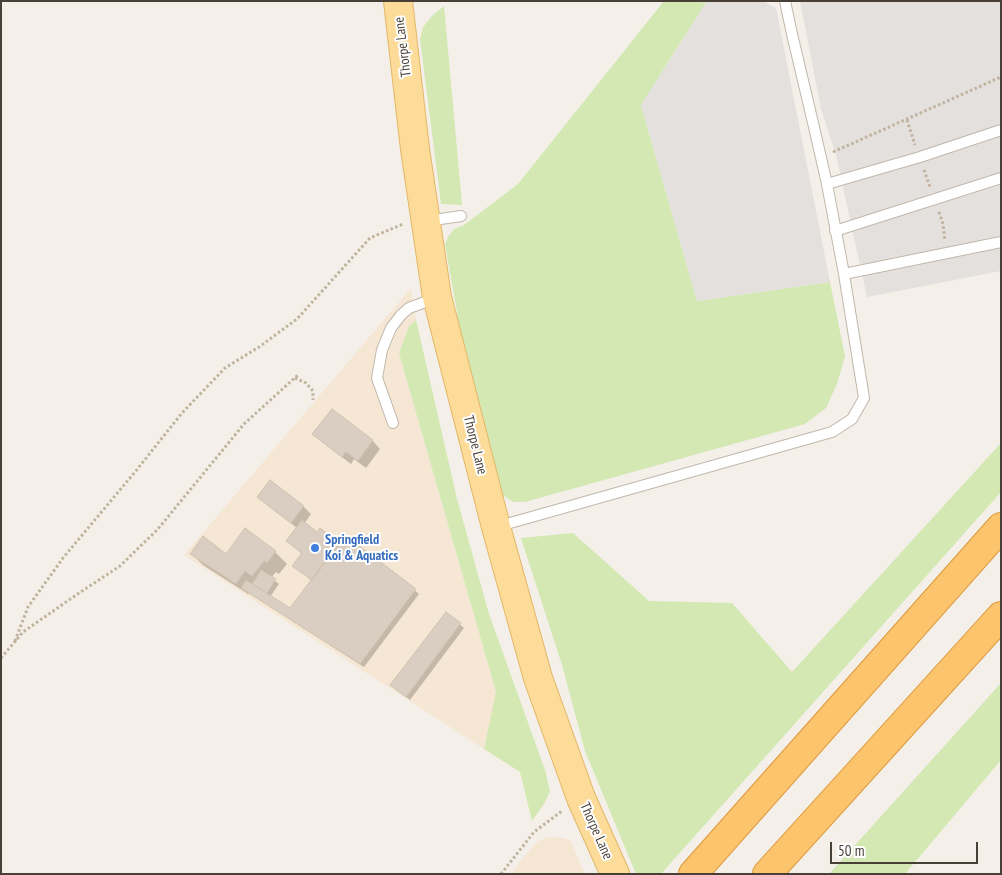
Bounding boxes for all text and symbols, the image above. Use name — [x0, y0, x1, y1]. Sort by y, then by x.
street label: Thorpe Lane — [391, 16, 415, 78]
street label: Thorpe Lane — [460, 414, 490, 476]
place label: Springfield Koi & Aquatics — [325, 532, 398, 564]
marker: Springfield Koi & Aquatics — [309, 542, 321, 554]
street label: Thorpe Lane — [576, 800, 616, 862]
scale bar — [832, 832, 980, 864]
text: 50 m — [838, 841, 864, 860]

